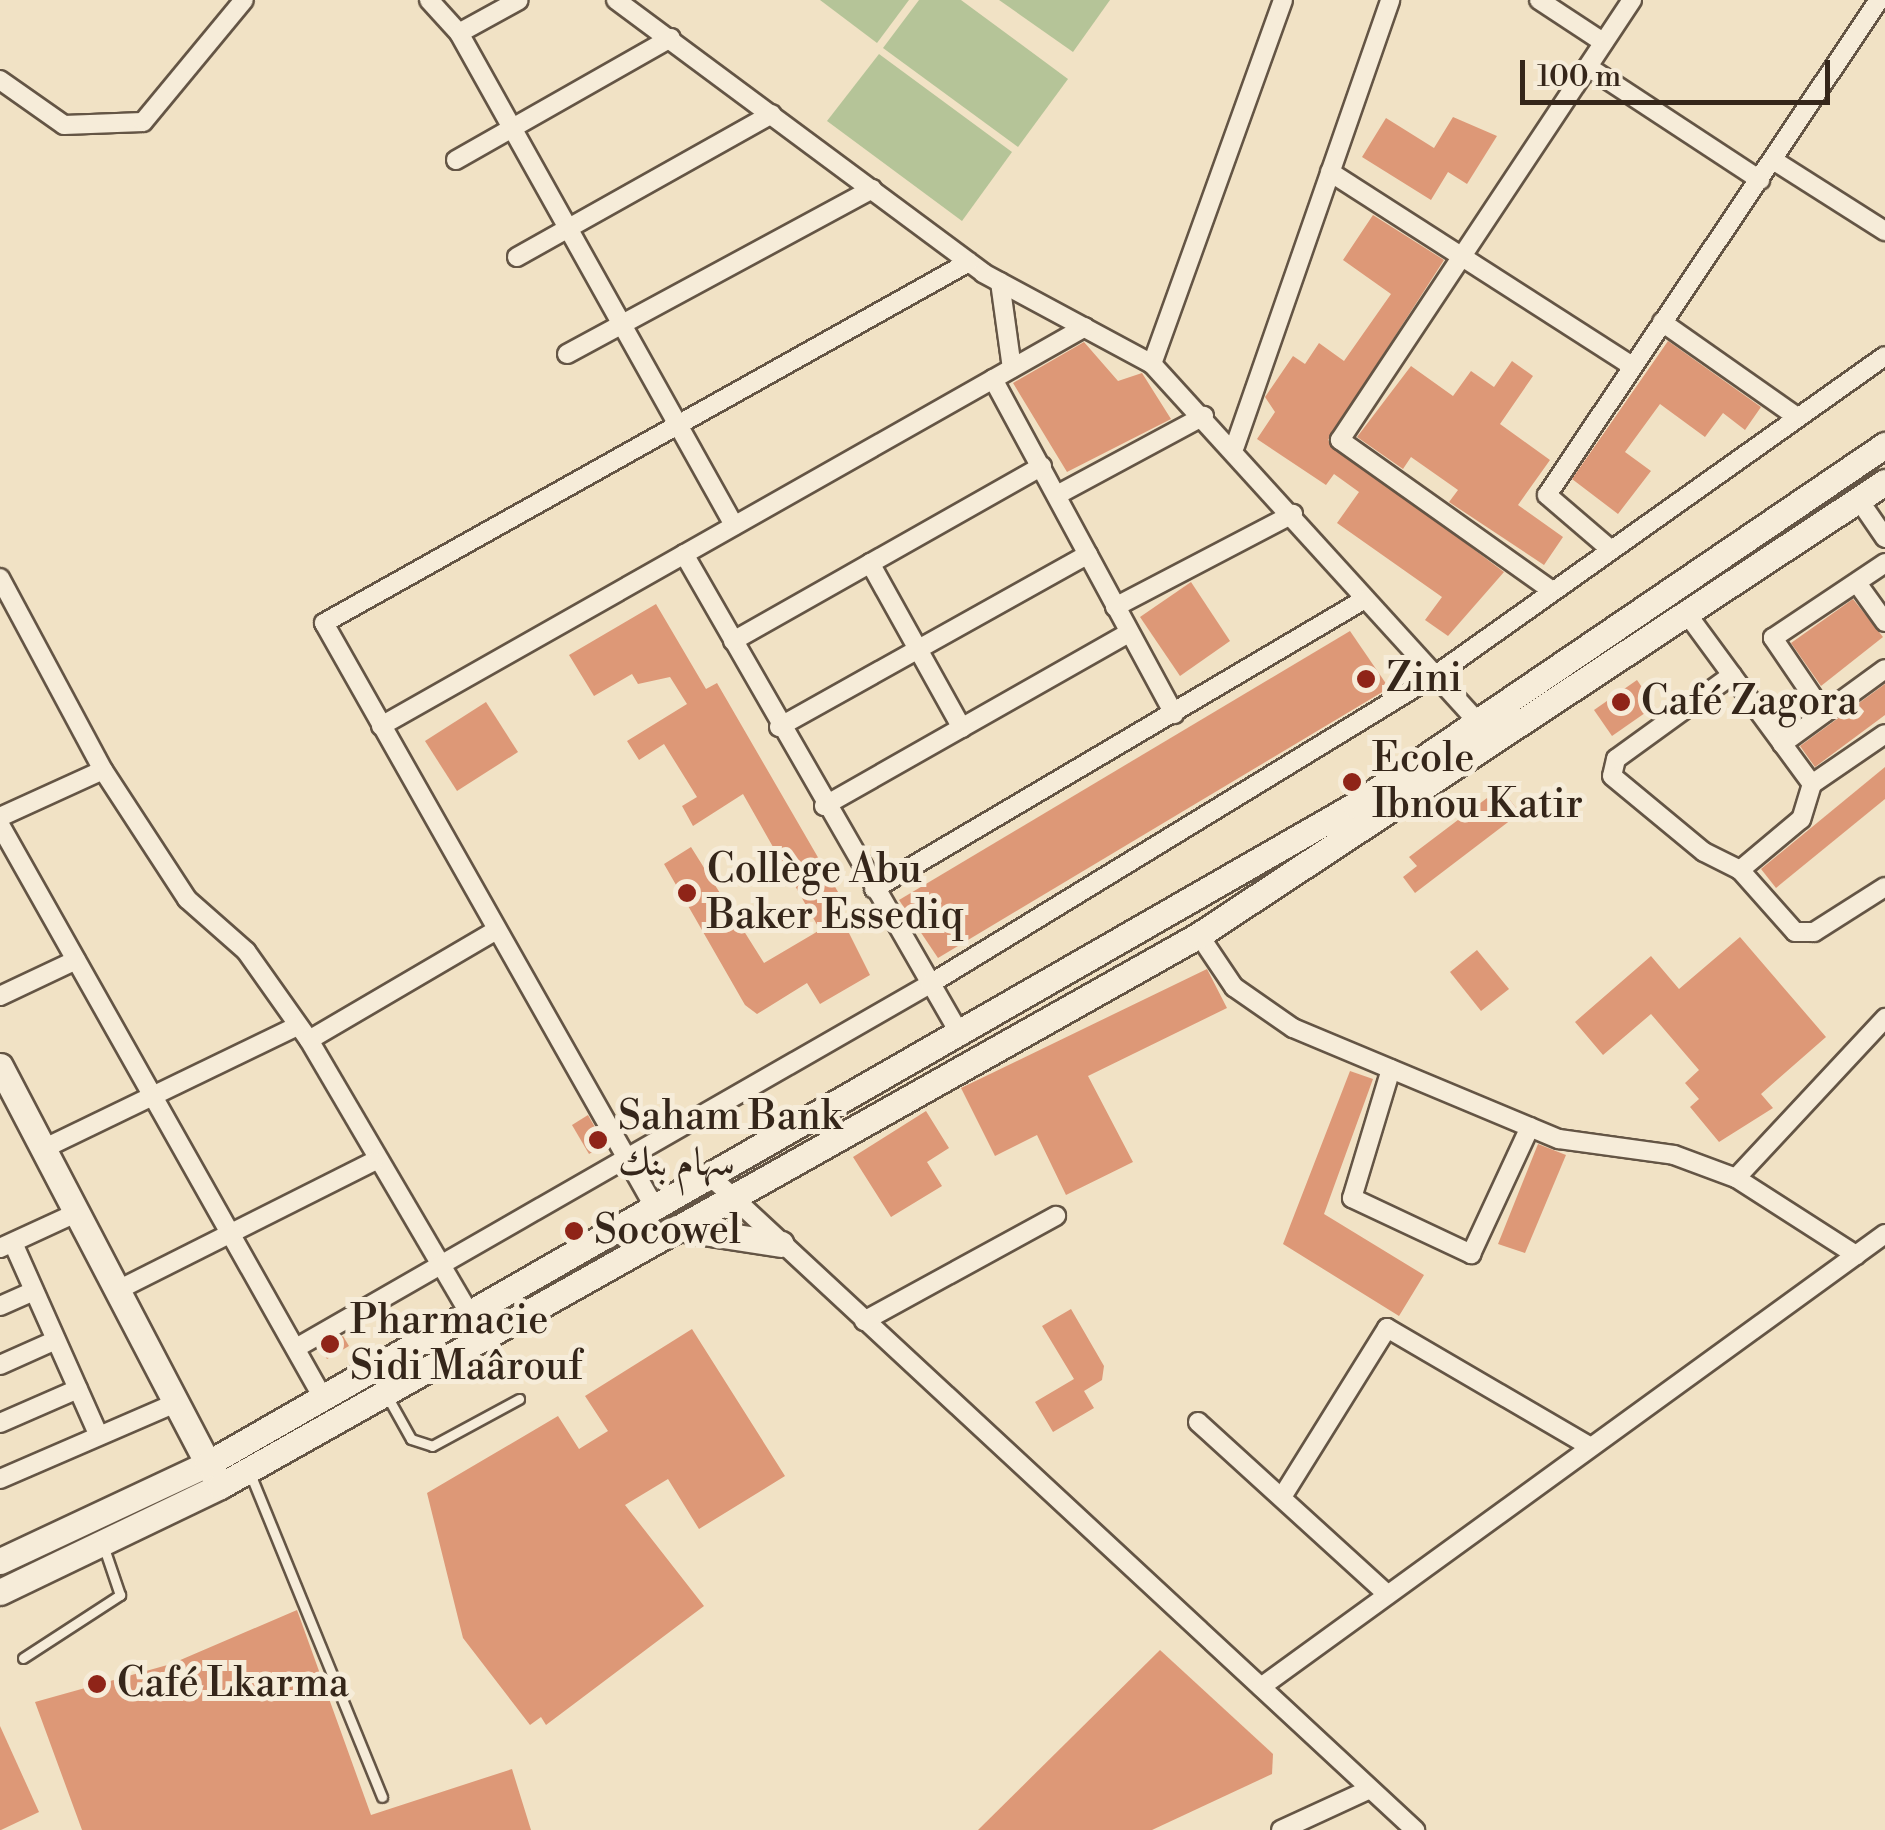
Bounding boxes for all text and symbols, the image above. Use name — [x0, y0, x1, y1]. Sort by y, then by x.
scale bar — [1525, 40, 1835, 102]
text: 100 m — [1537, 58, 1621, 96]
place label: Zini — [1386, 655, 1462, 703]
marker: Zini — [1355, 668, 1377, 690]
place label: Café Zagora — [1641, 678, 1858, 726]
marker: Café Zagora — [1610, 691, 1632, 713]
place label: Ecole Ibnou Katir — [1372, 735, 1583, 829]
marker: Ecole Ibnou Katir — [1341, 771, 1363, 793]
place label: Collège Abu Baker Essediq — [707, 846, 964, 940]
marker: Collège Abu Baker Essediq — [676, 882, 698, 904]
place label: Saham Bank سهام بنك — [618, 1093, 842, 1187]
marker: Saham Bank سهام بنك — [587, 1129, 609, 1151]
place label: Socowel — [594, 1207, 741, 1255]
marker: Socowel — [563, 1220, 585, 1242]
place label: Pharmacie Sidi Maârouf — [350, 1297, 583, 1391]
marker: Pharmacie Sidi Maârouf — [319, 1333, 341, 1355]
place label: Café Lkarma — [117, 1660, 349, 1708]
marker: Café Lkarma — [86, 1673, 108, 1695]

